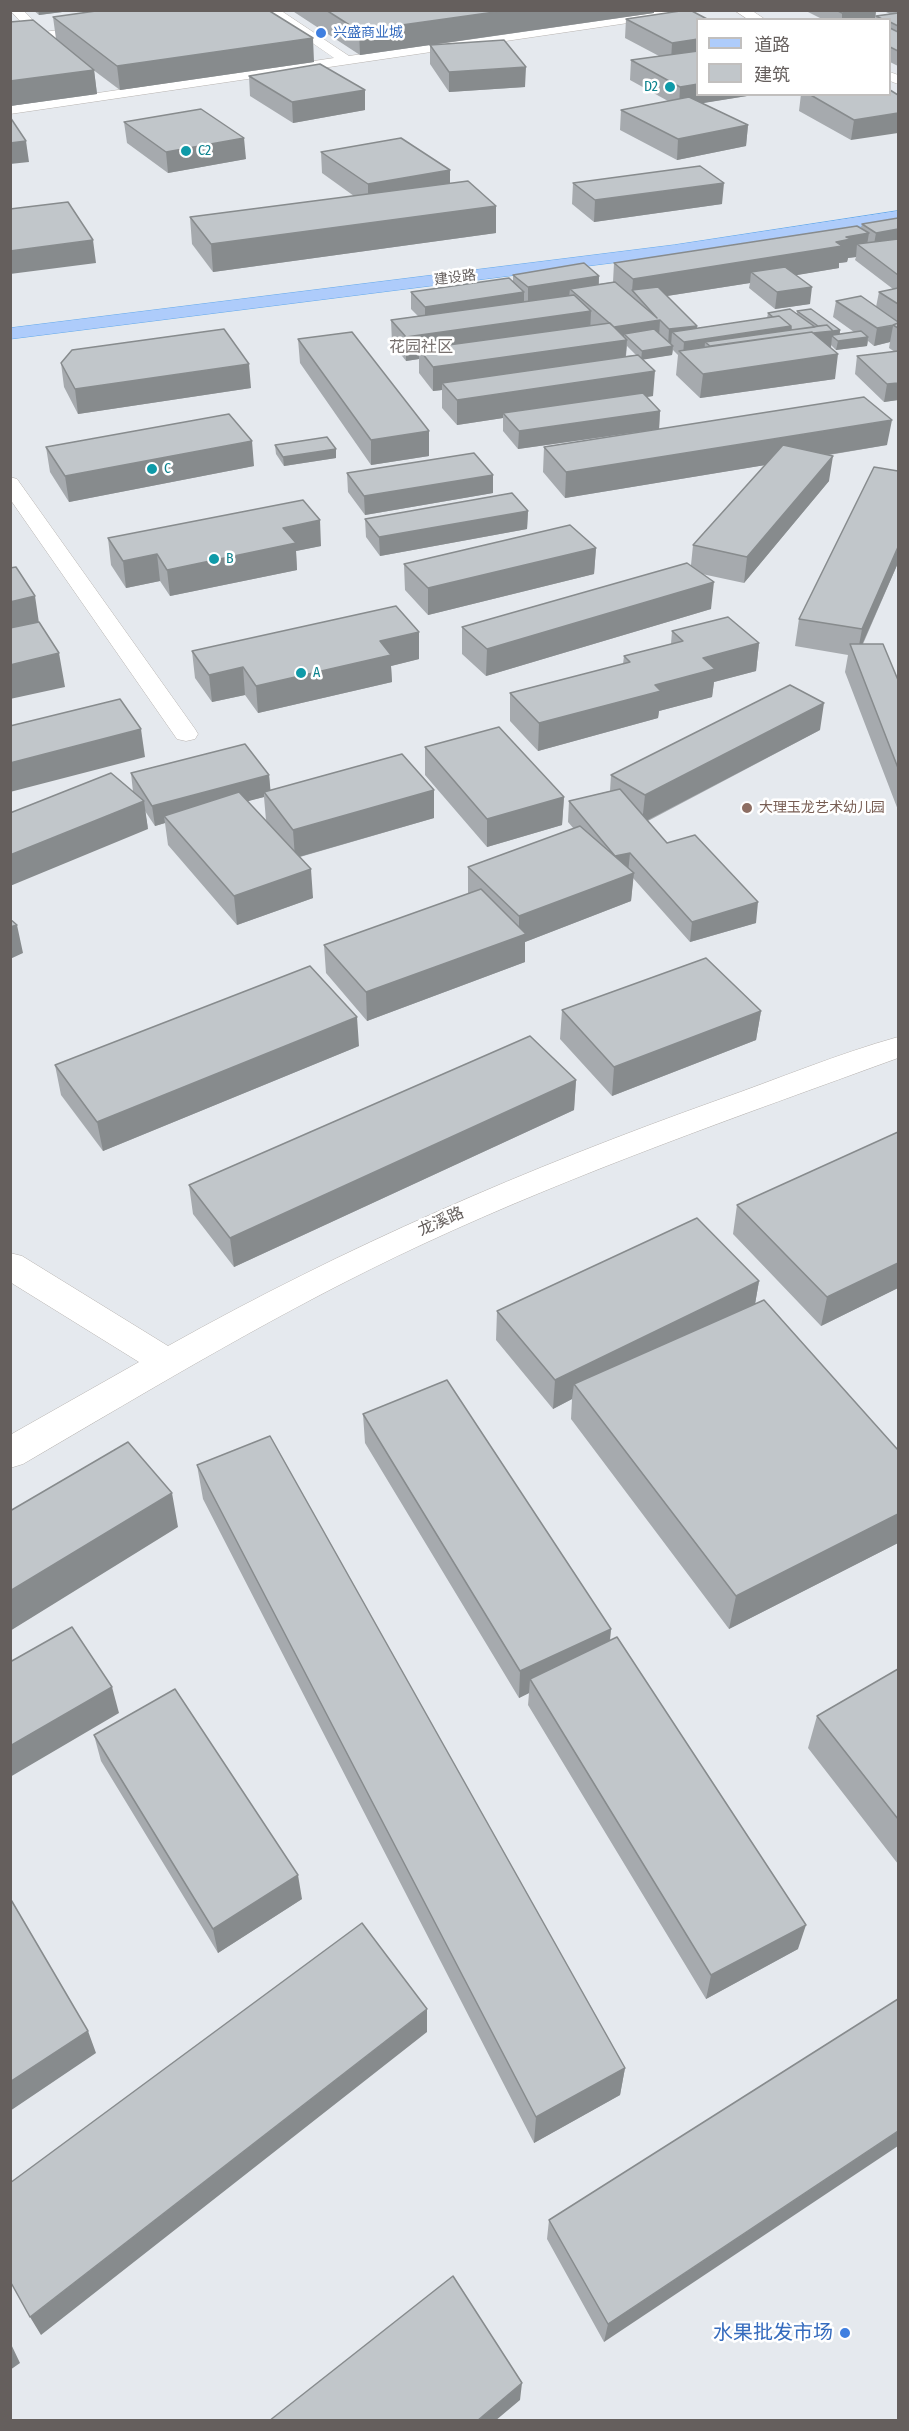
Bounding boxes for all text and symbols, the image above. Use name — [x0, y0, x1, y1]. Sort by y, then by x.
legend — [696, 18, 891, 96]
place label: 兴盛商业城 — [333, 25, 403, 41]
marker: 兴盛商业城 — [314, 26, 328, 40]
text: 道路 — [754, 34, 790, 56]
text: 建筑 — [754, 64, 790, 86]
place label: D2 — [644, 79, 658, 95]
marker: D2 — [663, 80, 677, 94]
place label: C2 — [198, 143, 211, 159]
marker: C2 — [179, 144, 193, 158]
street label: 建设路 — [433, 267, 477, 289]
district label: 花园社区 — [389, 338, 453, 358]
place label: C — [164, 461, 171, 477]
marker: C — [145, 462, 159, 476]
place label: B — [226, 551, 234, 567]
marker: B — [207, 552, 221, 566]
place label: A — [313, 665, 320, 681]
marker: A — [294, 666, 308, 680]
place label: 大理玉龙艺术幼儿园 — [759, 800, 885, 816]
marker: 大理玉龙艺术幼儿园 — [740, 801, 754, 815]
street label: 龙溪路 — [415, 1203, 467, 1241]
place label: 水果批发市场 — [713, 2321, 833, 2345]
marker: 水果批发市场 — [838, 2326, 852, 2340]

